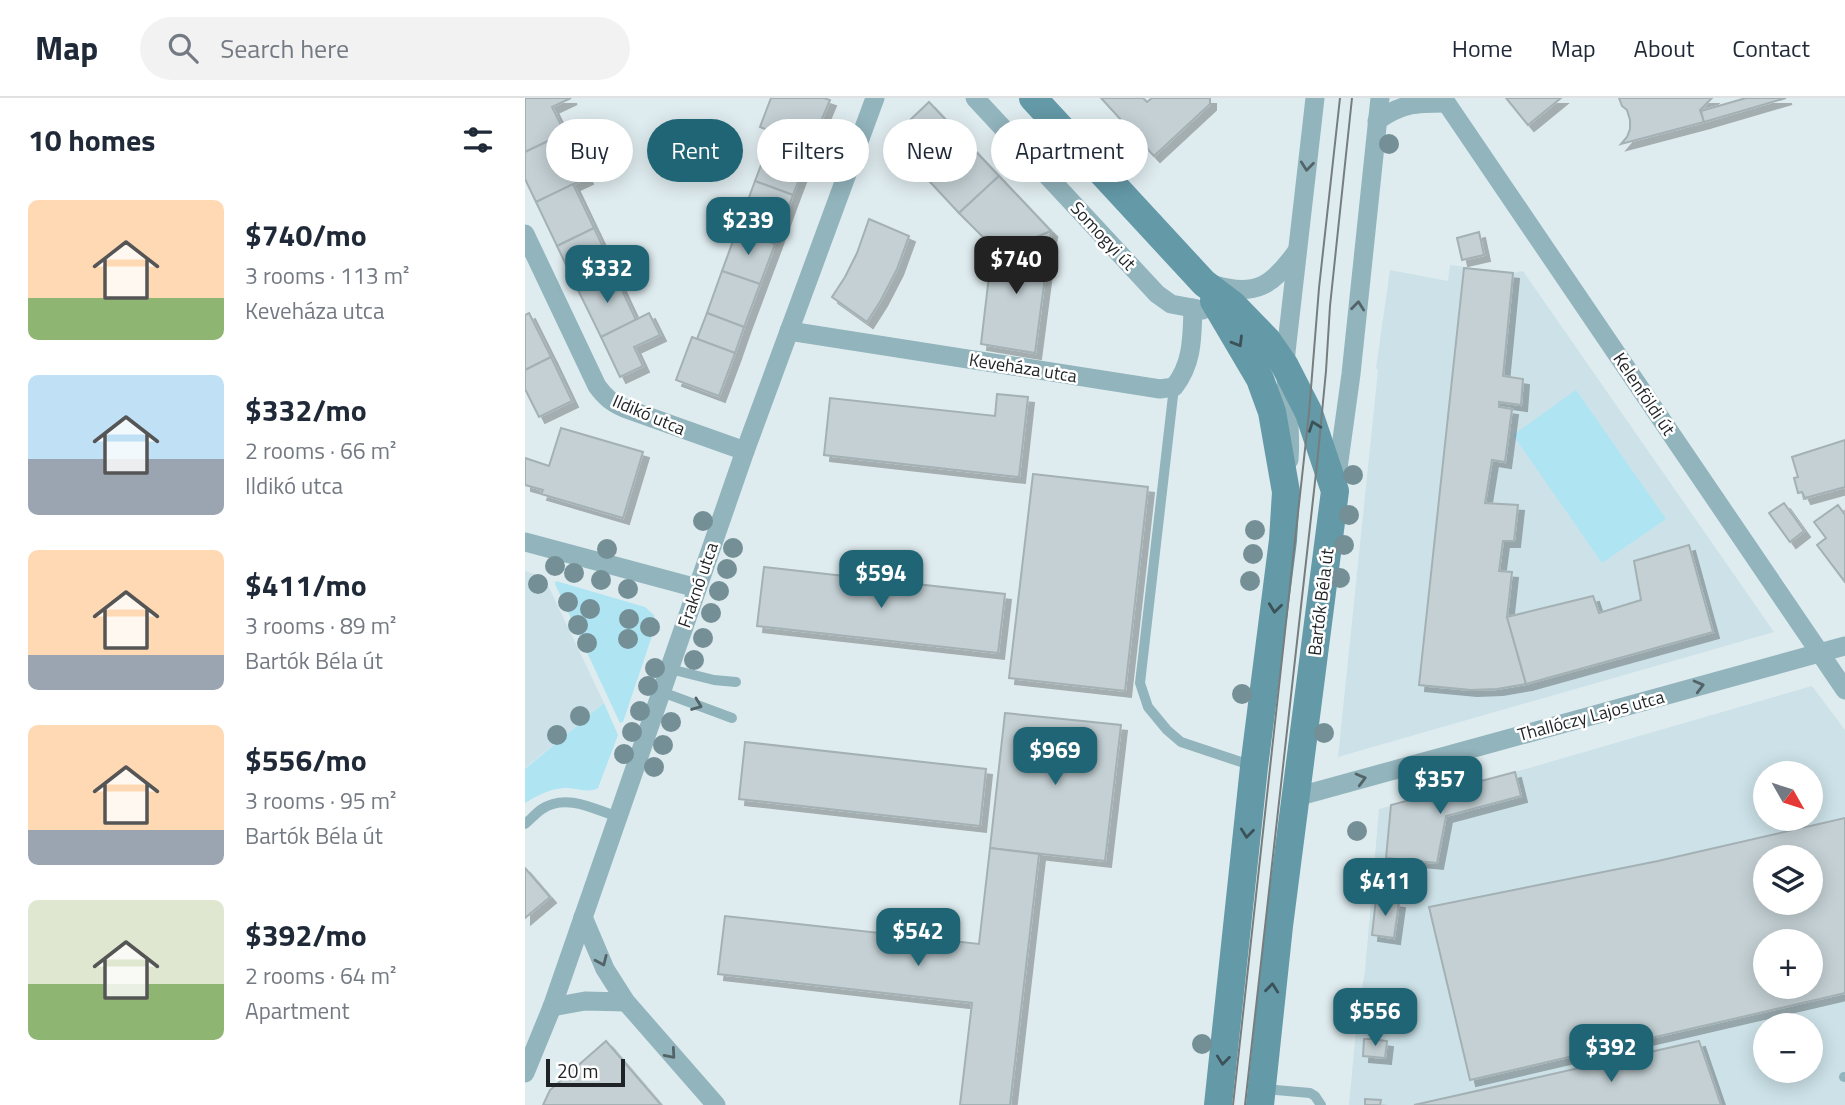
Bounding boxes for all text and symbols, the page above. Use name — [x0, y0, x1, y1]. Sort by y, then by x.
search box — [140, 17, 630, 80]
text: Map — [35, 23, 98, 73]
icon: search — [164, 29, 202, 67]
text: Search here — [220, 29, 349, 68]
text: Home — [1452, 30, 1513, 66]
text: Map — [1551, 30, 1596, 66]
text: About — [1634, 30, 1694, 66]
text: Contact — [1732, 30, 1810, 66]
text: 10 homes — [28, 117, 155, 163]
chip: Buy — [546, 119, 633, 182]
chip: Rent — [647, 119, 743, 182]
chip: Filters — [757, 119, 869, 182]
chip: New — [883, 119, 977, 182]
chip: Apartment — [991, 119, 1148, 182]
icon: filters — [459, 121, 497, 159]
one-way arrow — [1300, 161, 1315, 172]
street label: Somogyi út — [1064, 195, 1143, 277]
pin: $239 — [707, 198, 789, 257]
text: $239 — [722, 202, 774, 237]
text: $740/mo — [245, 212, 367, 258]
icon: home — [84, 228, 168, 312]
pin: $740 — [975, 236, 1057, 296]
text: $740 — [990, 241, 1042, 276]
pin: $332 — [566, 246, 648, 305]
text: $332 — [581, 250, 633, 285]
text: 3 rooms · 113 m² — [245, 258, 409, 293]
text: Keveháza utca — [245, 293, 384, 328]
one-way arrow — [1350, 300, 1365, 311]
one-way arrow — [1229, 334, 1242, 347]
street label: Keveháza utca — [967, 346, 1079, 389]
street label: Kelenföldi út — [1607, 347, 1682, 441]
text: $332/mo — [245, 387, 367, 433]
street label: Ildikó utca — [609, 387, 690, 442]
icon: home — [84, 403, 168, 487]
one-way arrow — [1309, 421, 1323, 433]
text: 2 rooms · 66 m² — [245, 433, 396, 468]
text: Ildikó utca — [245, 468, 343, 503]
street label: Fraknó utca — [670, 538, 725, 631]
street label: Bartók Béla út — [1301, 546, 1341, 657]
pin: $594 — [840, 550, 922, 610]
text: $594 — [855, 555, 907, 590]
text: $411/mo — [245, 562, 367, 608]
icon: home — [84, 578, 168, 662]
one-way arrow — [1267, 602, 1282, 613]
text: 3 rooms · 89 m² — [245, 608, 396, 643]
text: Bartók Béla út — [245, 643, 383, 678]
one-way arrow — [1693, 680, 1705, 694]
street label: Thallóczy Lajos utca — [1515, 683, 1667, 748]
one-way arrow — [690, 697, 702, 711]
pin: $969 — [1014, 728, 1096, 787]
text: $969 — [1029, 732, 1081, 767]
text: $556/mo — [245, 737, 367, 783]
icon: home — [84, 753, 168, 837]
pin: $357 — [1399, 756, 1481, 816]
text: $357 — [1414, 761, 1466, 796]
north arrow — [1753, 761, 1823, 831]
map controls — [1753, 761, 1823, 1083]
one-way arrow — [1355, 773, 1367, 787]
text: 3 rooms · 95 m² — [245, 783, 396, 818]
text: Bartók Béla út — [245, 818, 383, 853]
one-way arrow — [1240, 828, 1255, 839]
button: layers — [1753, 845, 1823, 915]
pin: $411 — [1344, 858, 1426, 918]
text: $411 — [1359, 863, 1411, 898]
pin: $542 — [877, 908, 959, 968]
text: $392/mo — [245, 912, 367, 958]
text: $542 — [892, 913, 944, 948]
icon: home — [84, 928, 168, 1012]
button: + — [1753, 929, 1823, 999]
one-way arrow — [594, 954, 608, 966]
text: 2 rooms · 64 m² — [245, 958, 396, 993]
one-way arrow — [1265, 983, 1280, 994]
pin: $556 — [1334, 988, 1416, 1048]
text: Apartment — [245, 993, 350, 1028]
text: $556 — [1349, 993, 1401, 1028]
button: − — [1753, 1013, 1823, 1083]
pin: $392 — [1570, 1024, 1652, 1084]
text: $392 — [1585, 1029, 1637, 1064]
one-way arrow — [663, 1045, 675, 1058]
one-way arrow — [1215, 1054, 1230, 1065]
scale bar — [546, 1056, 625, 1088]
text: 20 m — [557, 1056, 598, 1085]

